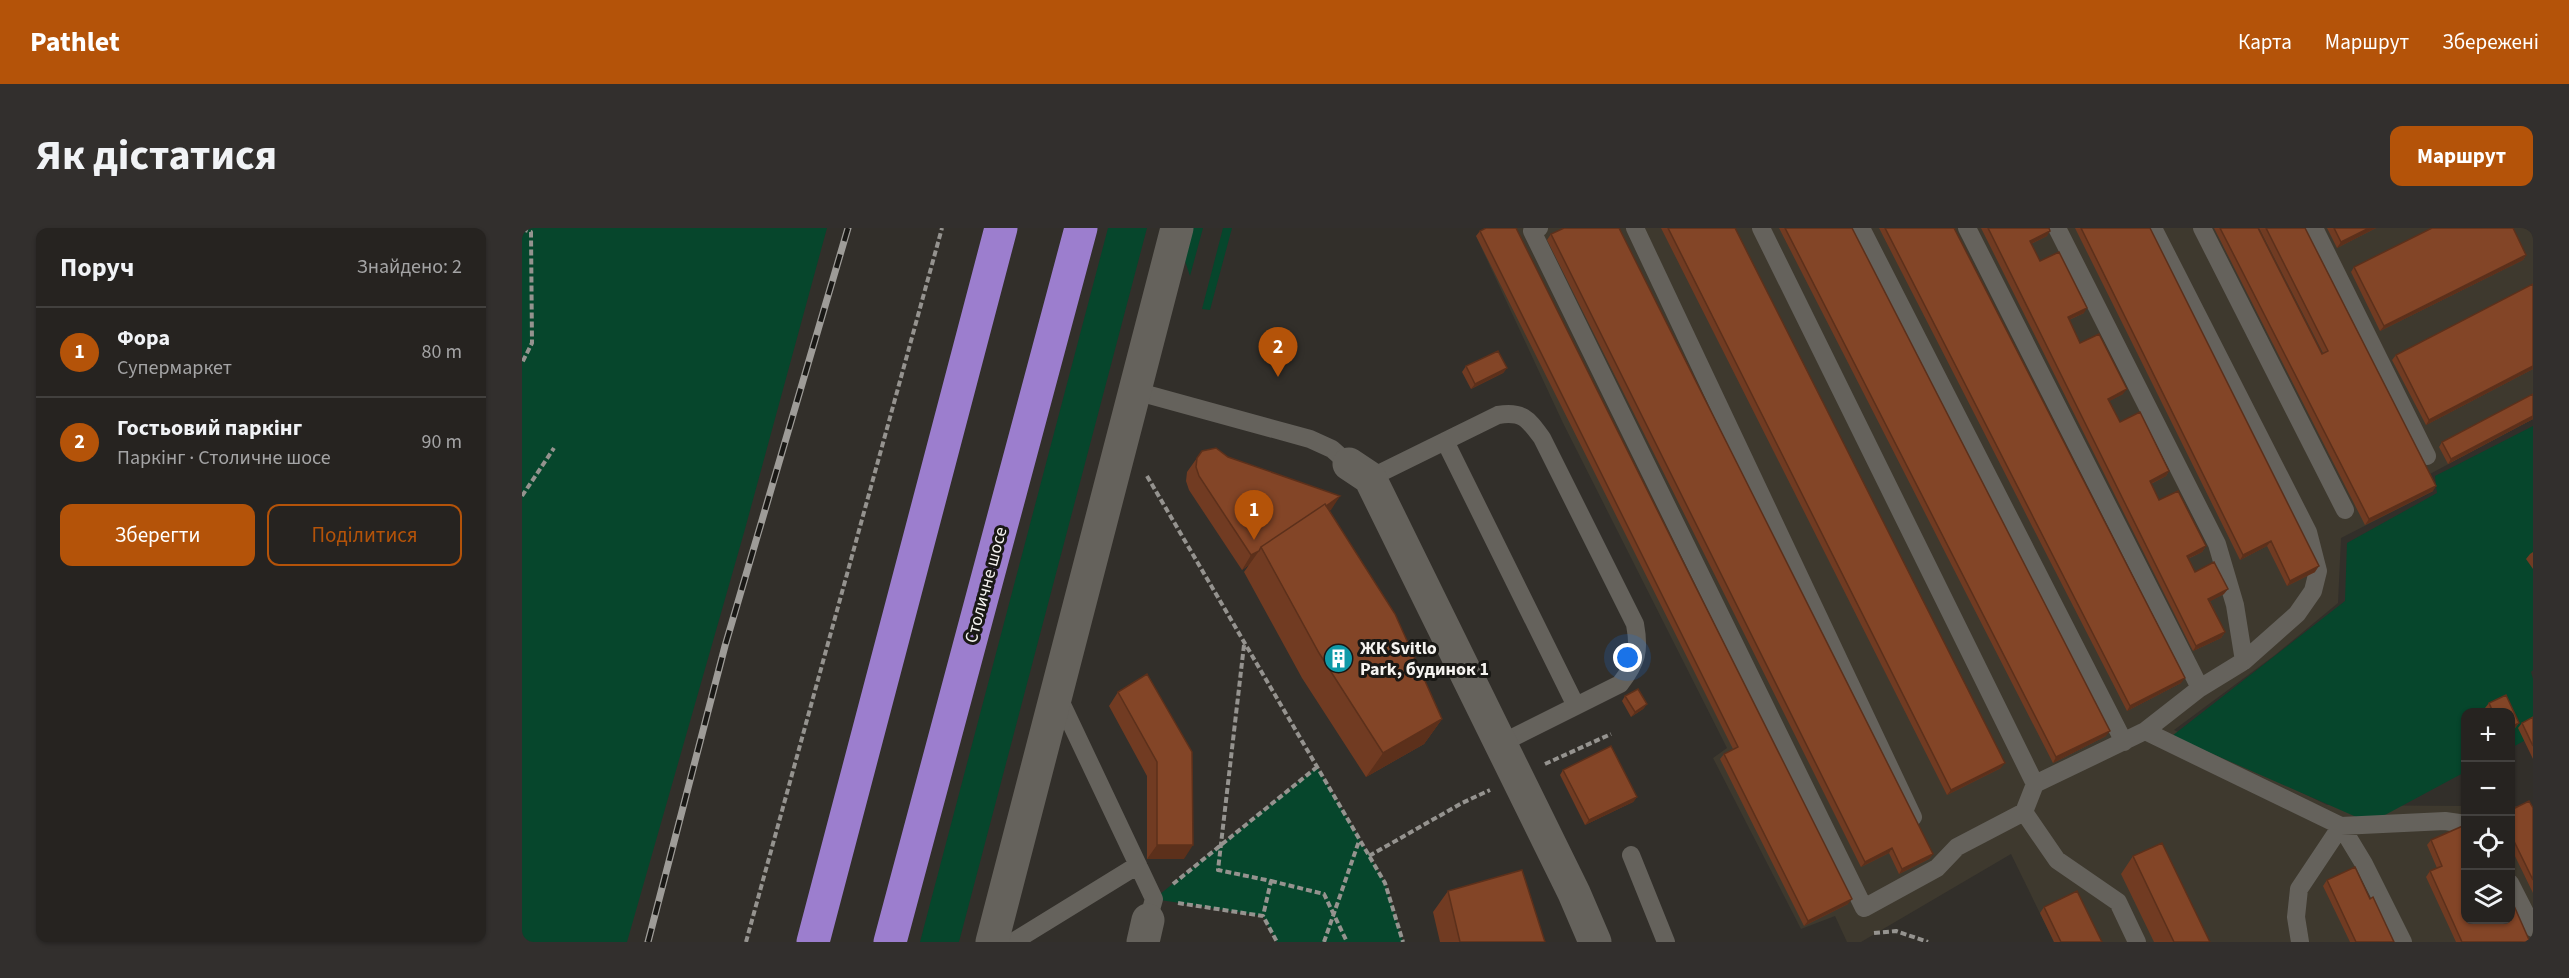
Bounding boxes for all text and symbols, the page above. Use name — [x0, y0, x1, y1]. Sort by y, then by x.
text: Pathlet — [30, 22, 120, 62]
text: Карта — [2238, 27, 2292, 57]
text: Маршрут — [2325, 27, 2409, 57]
text: Збережені — [2442, 27, 2539, 57]
text: Як дістатися — [36, 126, 277, 186]
button: Маршрут — [2390, 126, 2533, 186]
text: Поруч — [60, 249, 134, 286]
text: Знайдено: 2 — [357, 253, 462, 281]
text: Фора — [117, 322, 170, 354]
pin: 2 — [1258, 328, 1298, 377]
text: 1 — [74, 338, 85, 366]
text: 80 m — [422, 338, 462, 366]
text: Супермаркет — [117, 354, 232, 382]
text: Гостьовий паркінг — [117, 412, 302, 444]
text: 2 — [74, 428, 85, 456]
text: 90 m — [422, 428, 462, 456]
text: Паркінг · Столичне шосе — [117, 444, 331, 472]
pin: 1 — [1234, 490, 1274, 540]
button: Зберегти — [60, 504, 255, 566]
button: Поділитися — [267, 504, 462, 566]
street label: Столичне шосе — [959, 524, 1014, 646]
place label: ЖК Svitlo Park, будинок 1 — [1360, 636, 1489, 682]
building icon: ЖК Svitlo Park, будинок 1 — [1323, 642, 1355, 674]
your location — [1613, 643, 1642, 672]
map controls — [2461, 708, 2515, 924]
button: + — [2461, 708, 2515, 762]
button: − — [2461, 762, 2515, 816]
button: locate — [2461, 816, 2515, 870]
button: layers — [2461, 870, 2515, 924]

